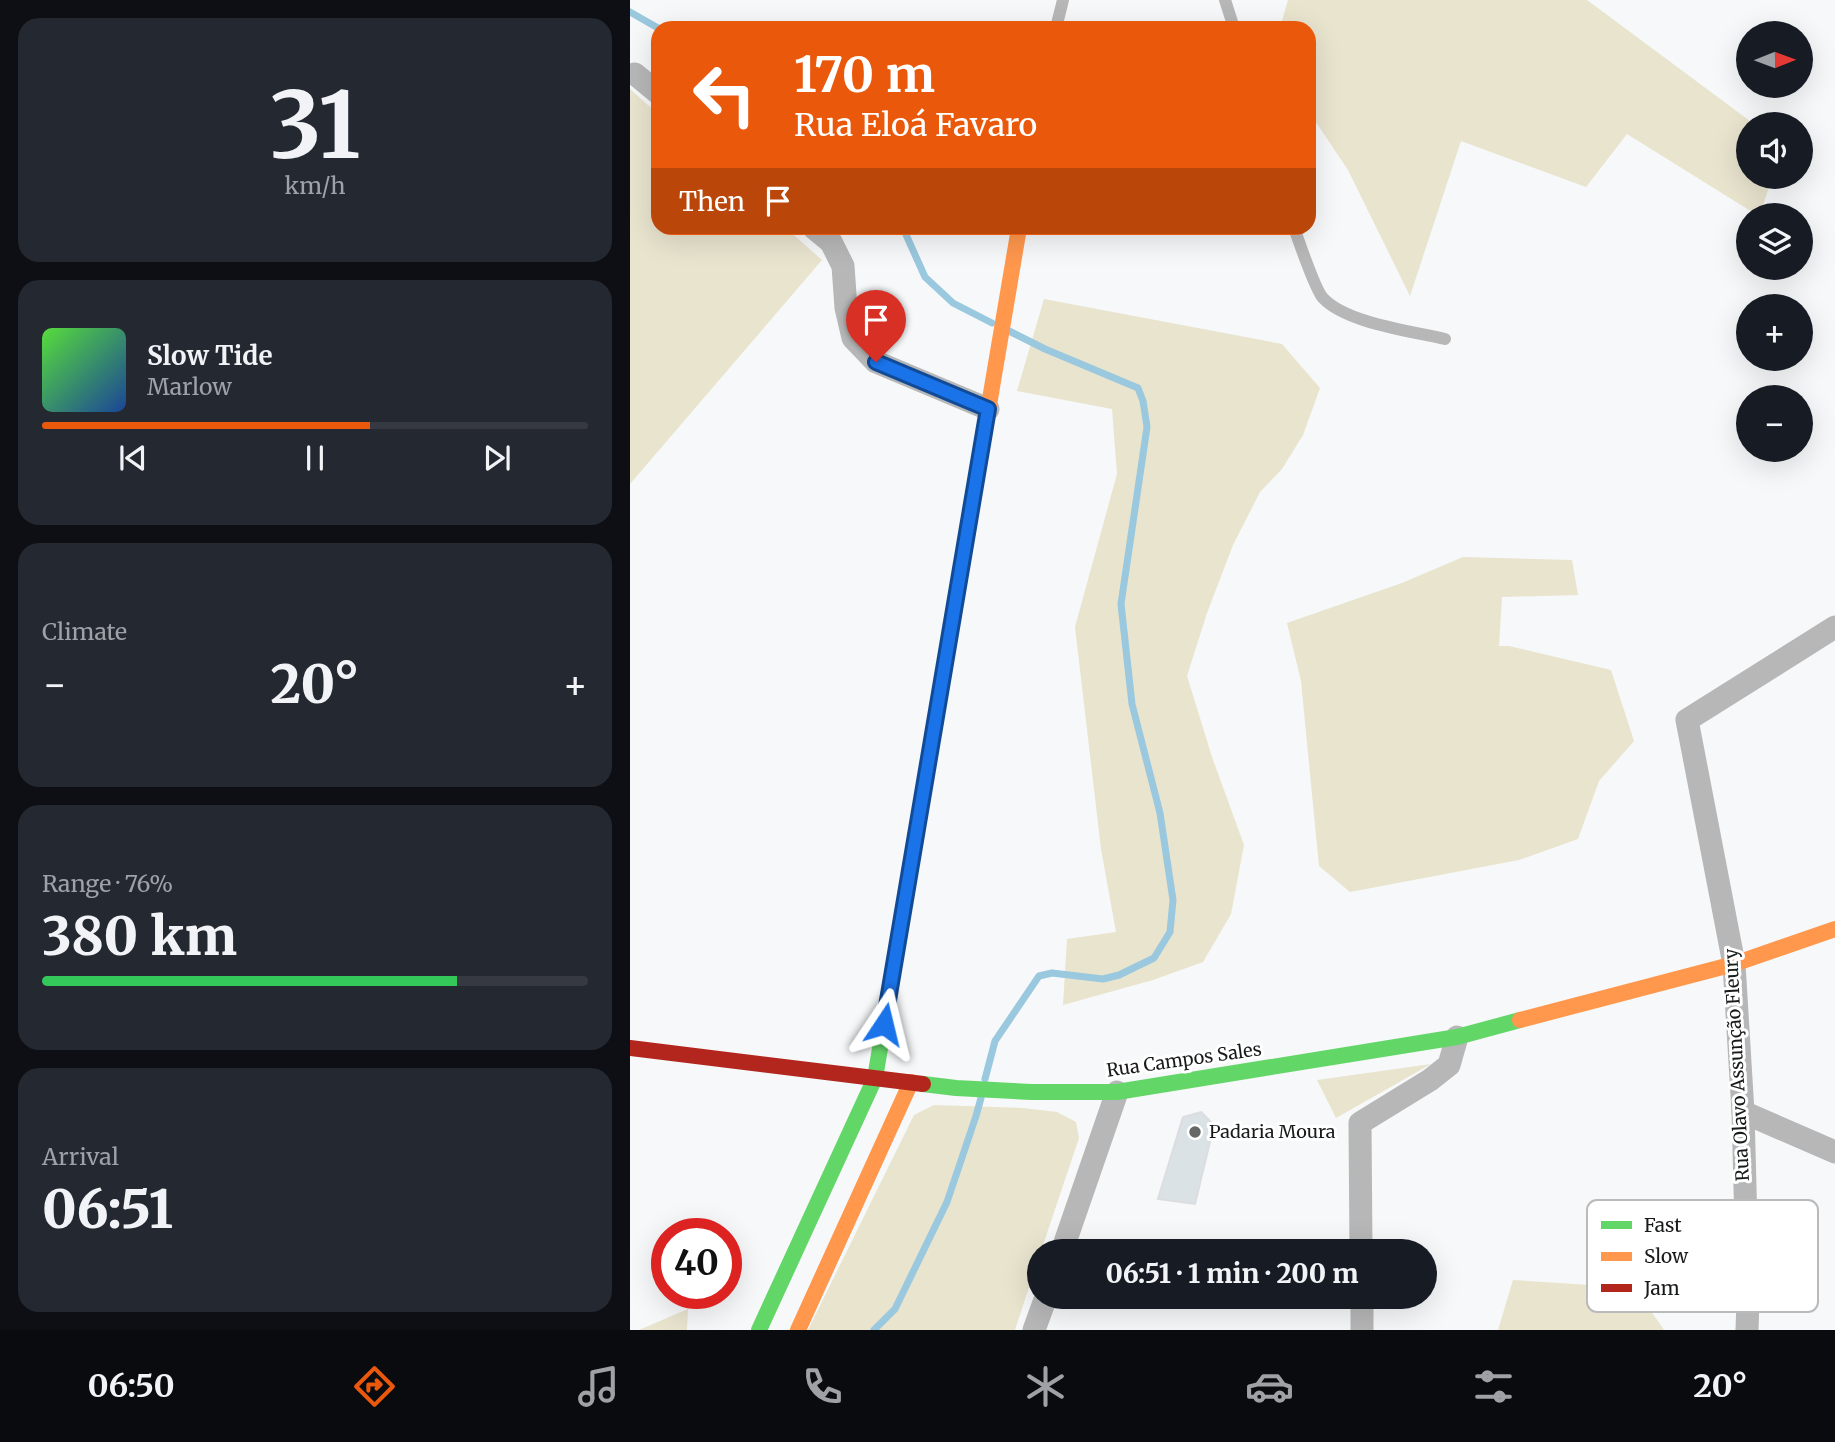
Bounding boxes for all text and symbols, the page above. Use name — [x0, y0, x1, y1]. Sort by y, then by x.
north arrow — [1736, 21, 1813, 98]
map controls — [1736, 21, 1813, 462]
text: 170 m — [794, 44, 935, 105]
icon: left — [679, 49, 770, 140]
text: 31 — [270, 68, 360, 183]
text: Rua Eloá Favaro — [794, 105, 1037, 145]
button: sound — [1736, 112, 1813, 189]
text: km/h — [285, 171, 345, 200]
icon: arrive — [759, 182, 797, 220]
text: Then — [679, 185, 745, 218]
button: layers — [1736, 203, 1813, 280]
pin — [846, 290, 906, 362]
button: + — [1736, 294, 1813, 371]
icon: arrive — [857, 301, 895, 339]
text: Slow Tide — [147, 339, 273, 372]
text: Marlow — [147, 372, 232, 401]
button: − — [1736, 385, 1813, 462]
icon: previous — [114, 439, 152, 477]
icon: pause — [296, 439, 334, 477]
icon: next — [478, 439, 516, 477]
text: Climate — [42, 617, 127, 646]
text: 20° — [271, 652, 359, 717]
text: − — [42, 661, 67, 708]
text: + — [563, 661, 588, 708]
text: Range · 76% — [42, 869, 173, 898]
text: 380 km — [42, 904, 237, 969]
street label: Rua Olavo Assunção Fleury — [1719, 948, 1754, 1182]
position arrow — [847, 987, 921, 1061]
street label: Rua Campos Sales — [1105, 1037, 1263, 1082]
place label: Padaria Moura — [1209, 1120, 1336, 1143]
marker: Padaria Moura — [1187, 1124, 1203, 1140]
text: Arrival — [42, 1142, 119, 1171]
text: 06:51 — [42, 1177, 173, 1242]
legend — [1587, 1200, 1818, 1312]
text: Fast — [1644, 1213, 1682, 1237]
speed limit sign: 40 — [651, 1218, 742, 1309]
text: Slow — [1644, 1244, 1689, 1268]
text: 06:51 · 1 min · 200 m — [1105, 1257, 1359, 1290]
text: Jam — [1643, 1276, 1680, 1300]
icon: directions — [350, 1362, 399, 1411]
icon: music — [574, 1362, 623, 1411]
icon: phone — [798, 1362, 847, 1411]
icon: climate — [1021, 1362, 1070, 1411]
icon: car — [1245, 1362, 1294, 1411]
icon: filters — [1469, 1362, 1518, 1411]
text: 06:50 — [87, 1366, 175, 1406]
text: 20° — [1693, 1366, 1747, 1406]

